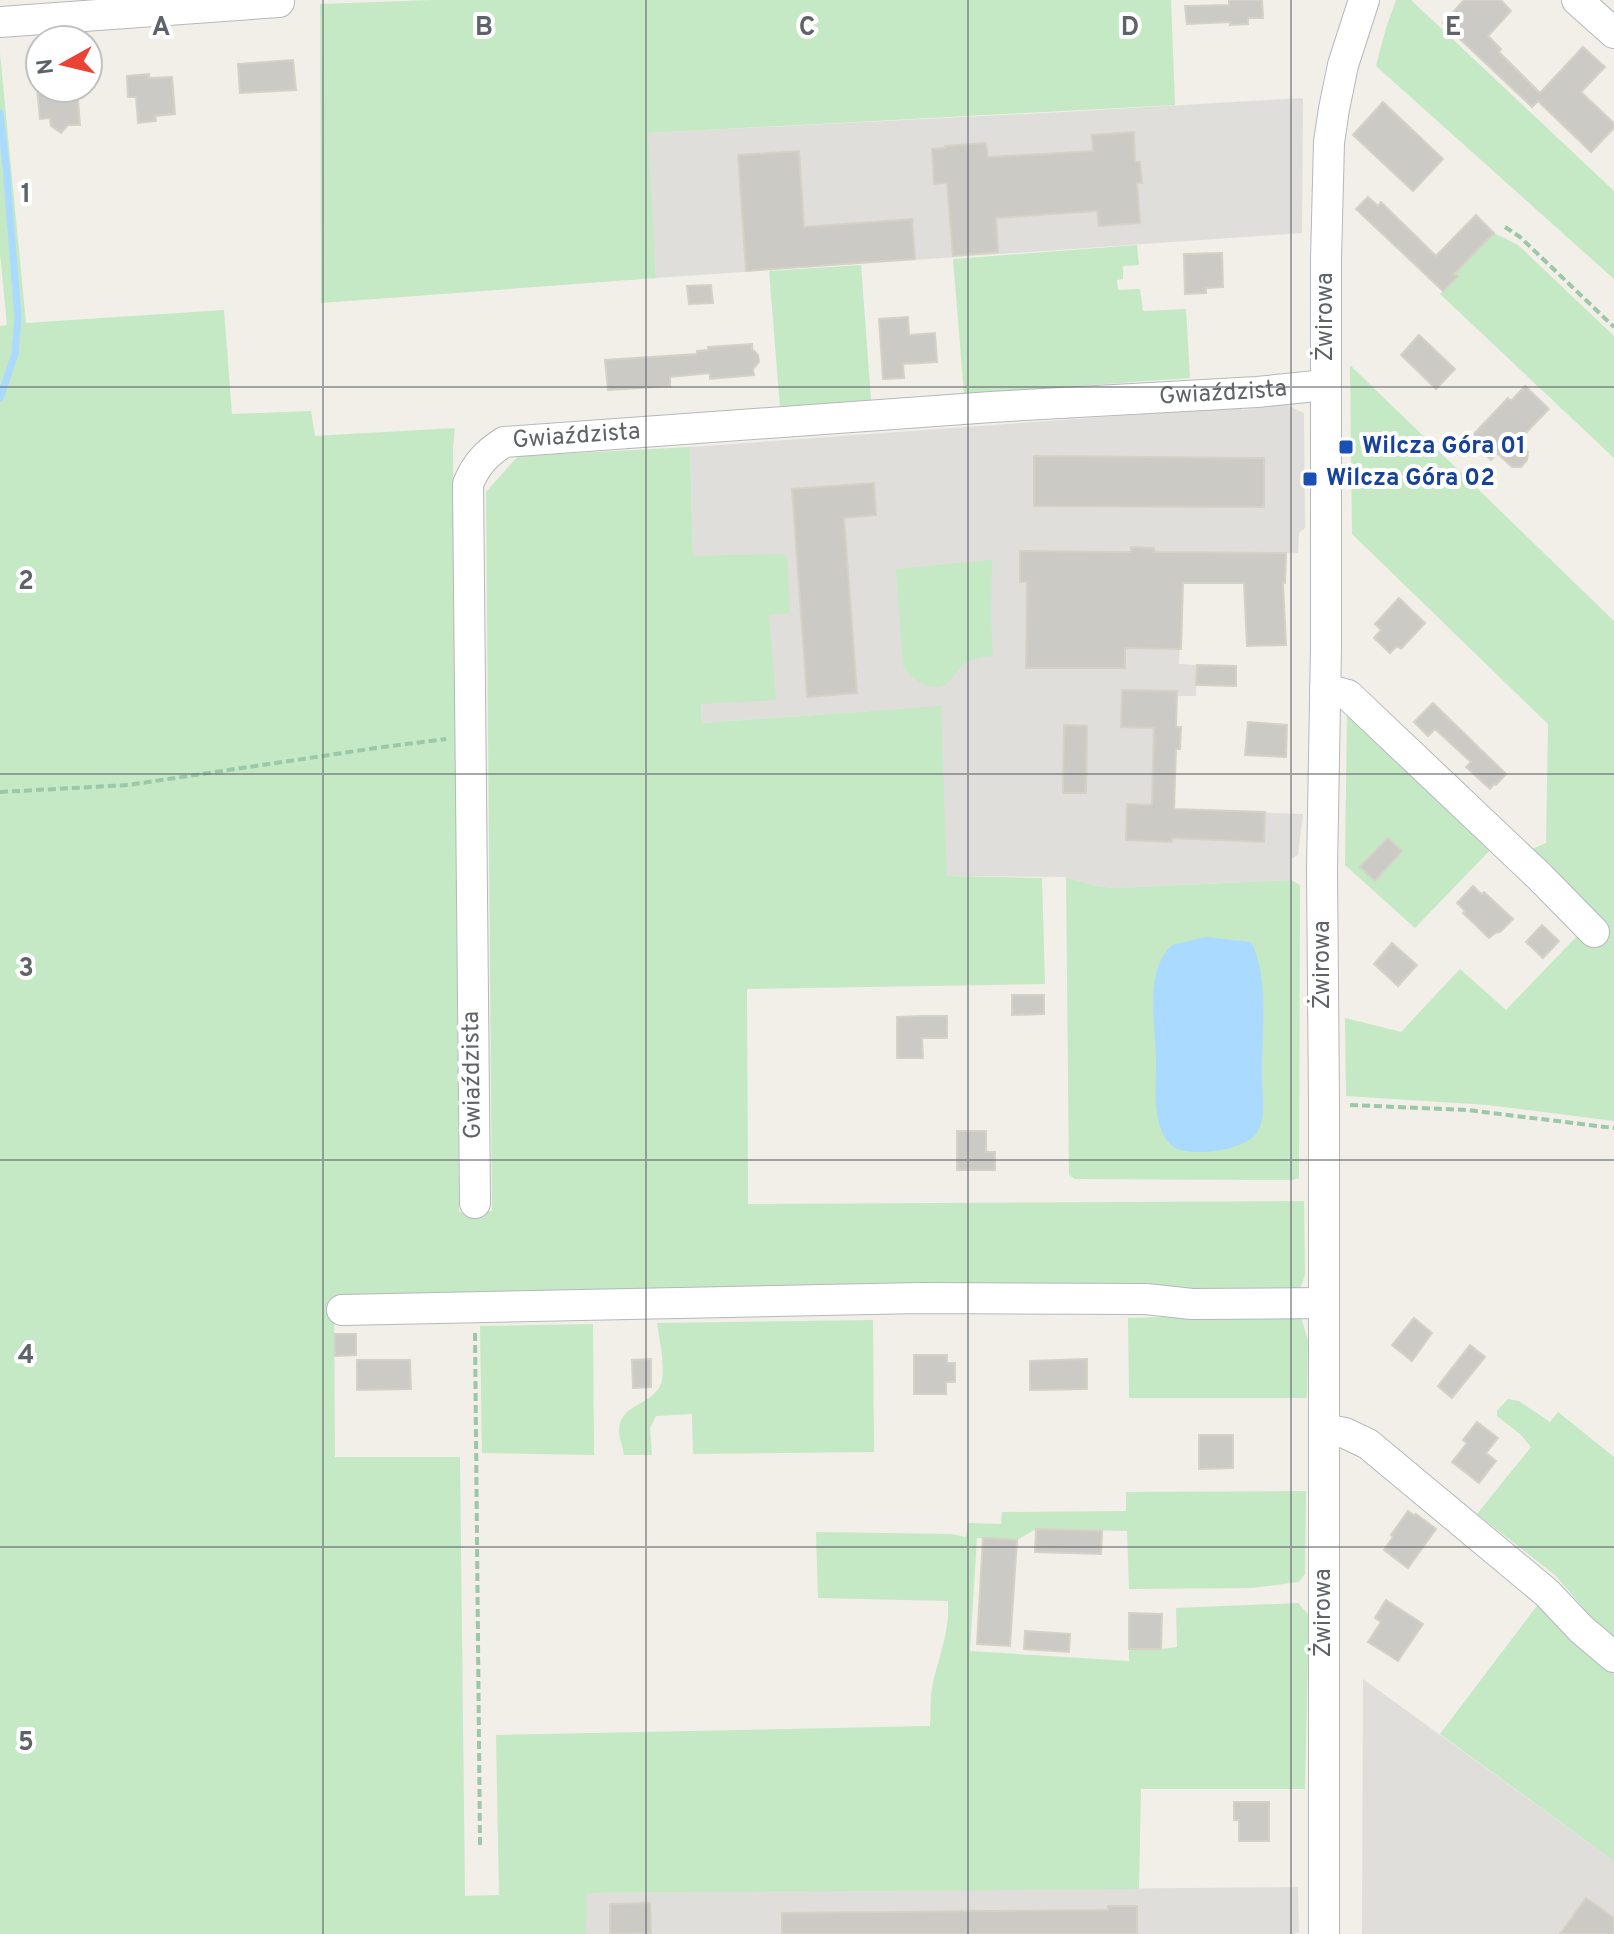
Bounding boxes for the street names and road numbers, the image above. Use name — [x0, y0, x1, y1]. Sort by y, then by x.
street label: Żwirowa — [1310, 272, 1341, 362]
street label: Gwiaździsta — [1158, 374, 1288, 412]
street label: Gwiaździsta — [511, 417, 641, 456]
street label: Żwirowa — [1307, 920, 1338, 1010]
street label: Gwiaździsta — [457, 1011, 489, 1139]
street label: Żwirowa — [1308, 1568, 1339, 1658]

